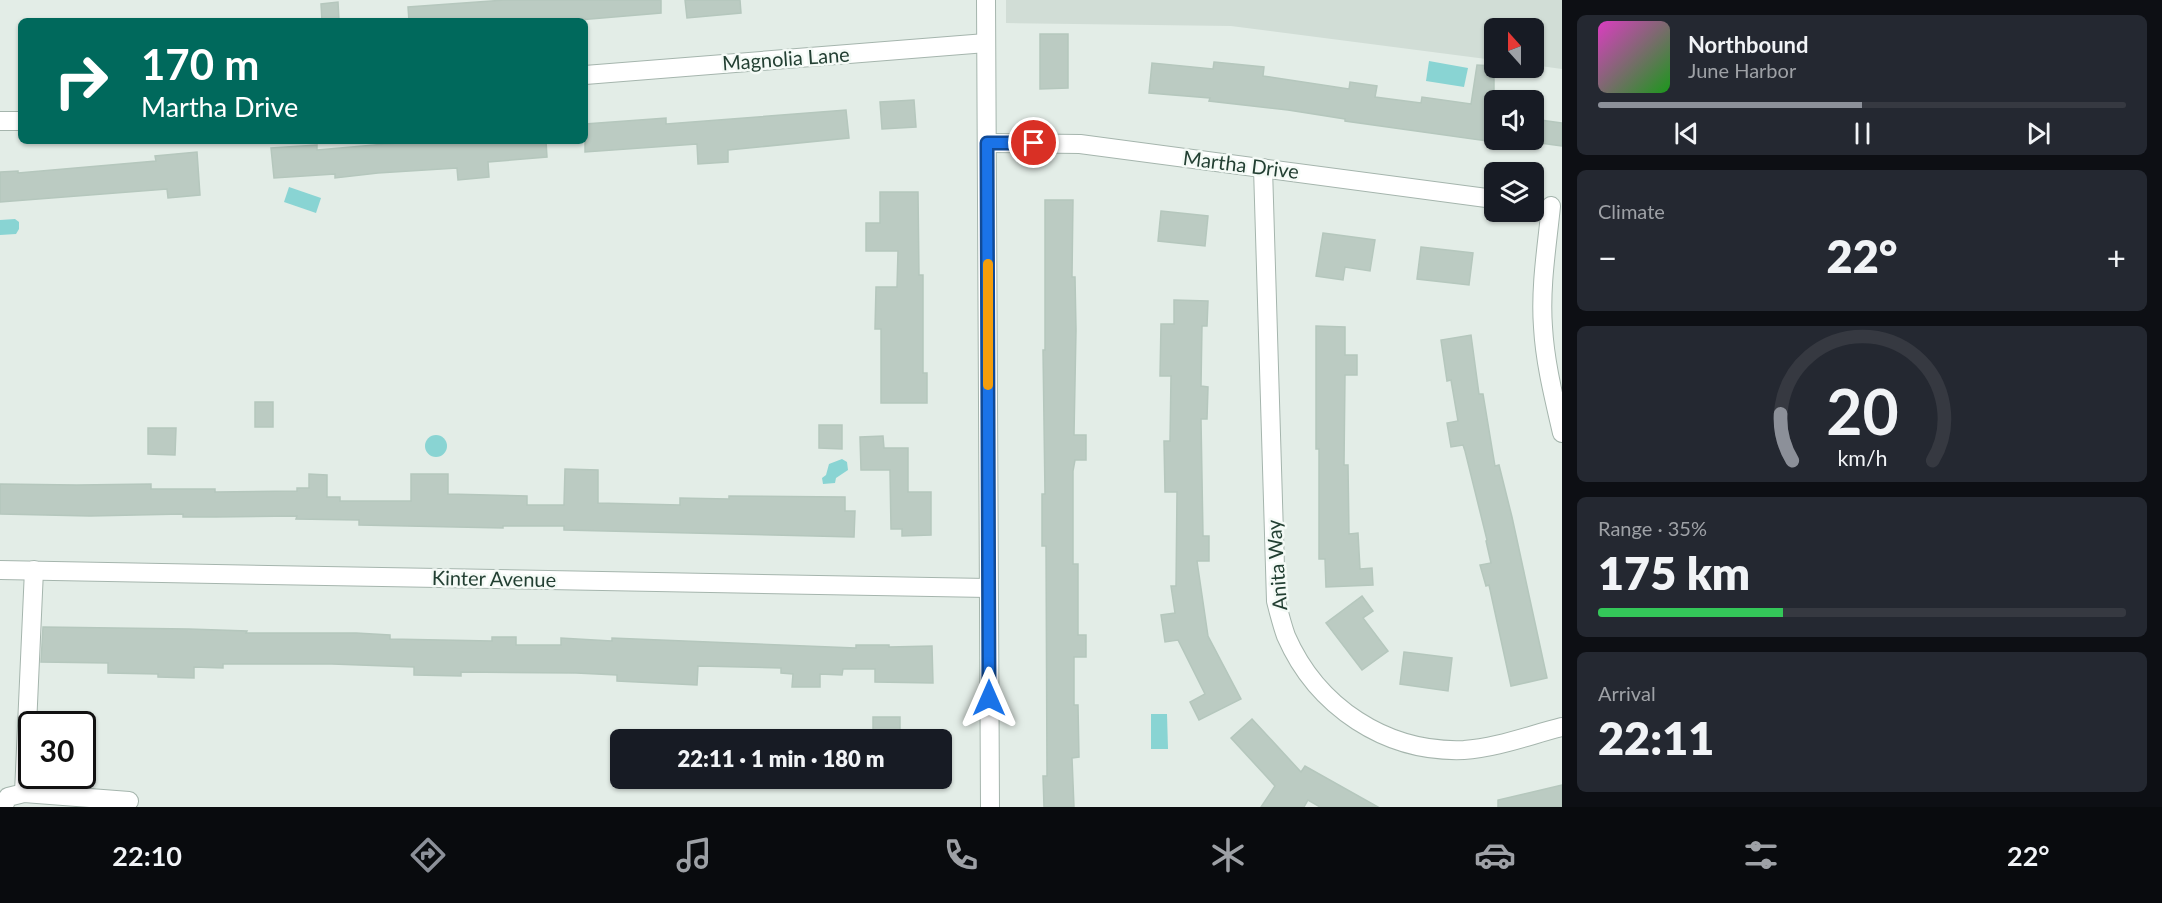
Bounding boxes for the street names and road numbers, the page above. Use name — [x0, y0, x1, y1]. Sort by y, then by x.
street label: Magnolia Lane — [721, 42, 850, 74]
street label: Martha Drive — [1182, 145, 1300, 183]
street label: Anita Way — [1261, 518, 1291, 611]
street label: Kinter Avenue — [432, 565, 556, 591]

